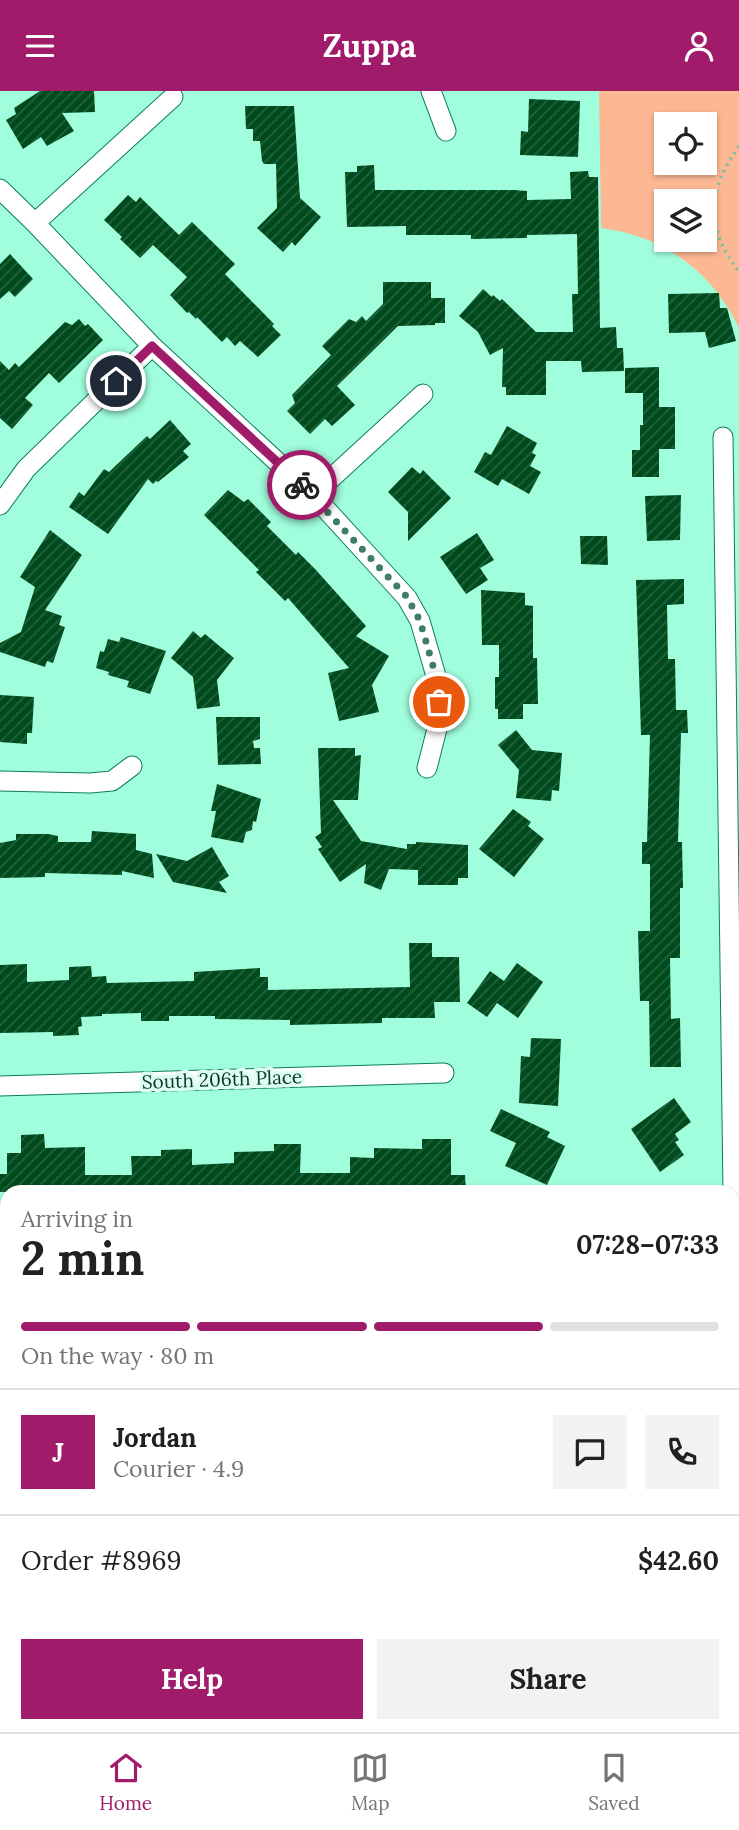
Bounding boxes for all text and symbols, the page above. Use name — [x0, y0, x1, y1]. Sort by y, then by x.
text: Zuppa — [323, 25, 416, 66]
icon: menu — [21, 27, 59, 65]
icon: person — [680, 27, 718, 65]
map controls — [654, 112, 717, 252]
button: locate — [654, 112, 717, 175]
button: layers — [654, 189, 717, 252]
pin — [86, 351, 146, 411]
icon: home — [97, 362, 135, 400]
courier — [267, 450, 337, 520]
icon: bike — [283, 466, 321, 504]
pin — [409, 672, 469, 732]
icon: bag — [420, 683, 458, 721]
street label: South 206th Place — [141, 1064, 303, 1094]
text: Arriving in — [21, 1204, 133, 1233]
text: 07:28–07:33 — [576, 1228, 719, 1261]
text: 2 min — [21, 1229, 144, 1288]
text: On the way · 80 m — [21, 1341, 214, 1370]
button: chat — [553, 1415, 627, 1489]
button: phone — [645, 1415, 719, 1489]
text: Jordan — [113, 1421, 197, 1454]
text: J — [52, 1436, 64, 1469]
text: Courier · 4.9 — [113, 1454, 244, 1483]
text: Order #8969 — [21, 1544, 182, 1577]
text: $42.60 — [638, 1544, 719, 1577]
button: Help — [21, 1639, 363, 1719]
button: Share — [377, 1639, 719, 1719]
tab: Home — [99, 1749, 152, 1815]
tab: Map — [351, 1749, 389, 1815]
tab: Saved — [588, 1749, 640, 1815]

